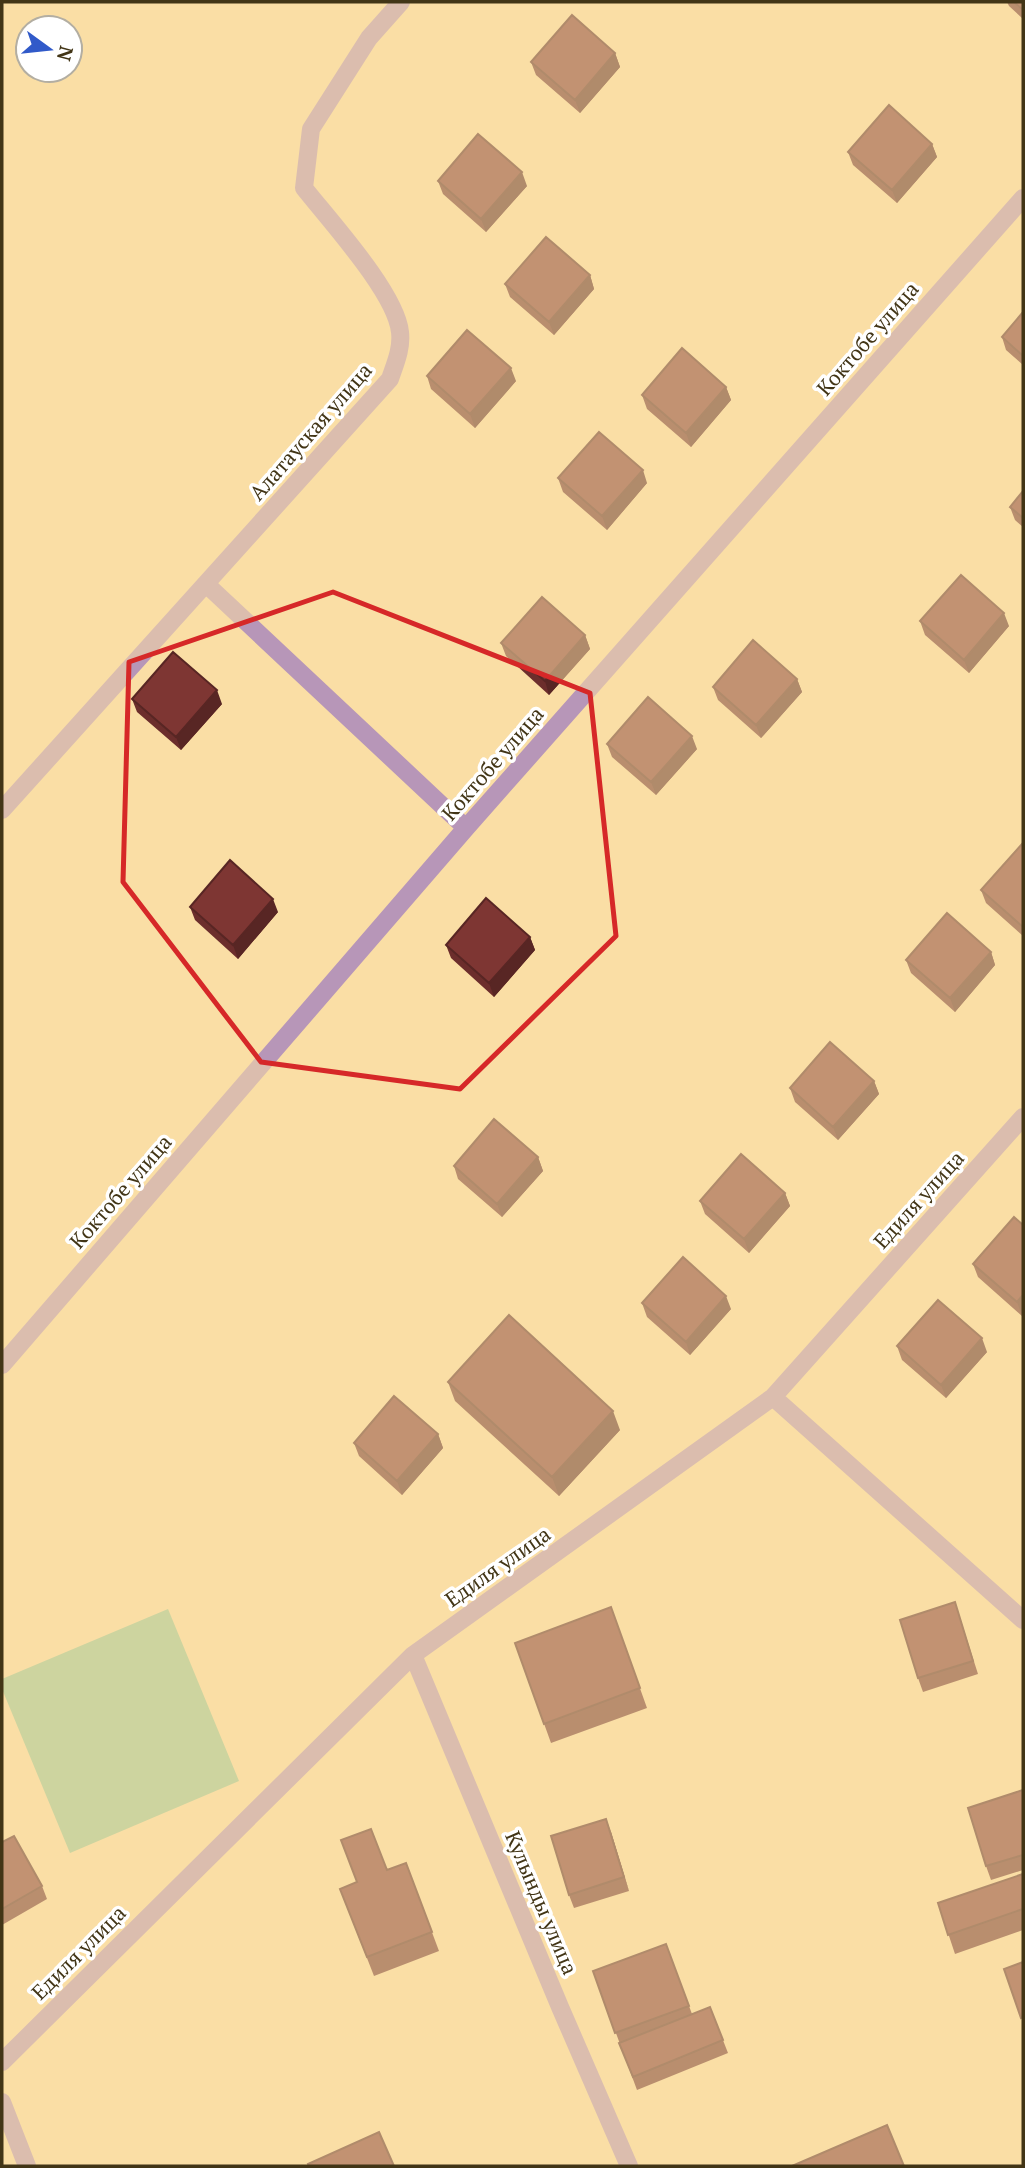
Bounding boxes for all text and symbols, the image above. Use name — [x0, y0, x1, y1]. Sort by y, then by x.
north arrow — [14, 14, 84, 84]
text: N — [52, 43, 80, 64]
street label: Коктобе улица — [810, 275, 925, 401]
street label: Алатауская улица — [243, 356, 378, 506]
street label: Коктобе улица — [435, 700, 550, 826]
street label: Коктобе улица — [63, 1128, 178, 1254]
street label: Едиля улица — [867, 1144, 970, 1254]
street label: Едиля улица — [439, 1519, 556, 1613]
street label: Кулынды улица — [499, 1827, 585, 1979]
street label: Едиля улица — [25, 1899, 132, 2006]

